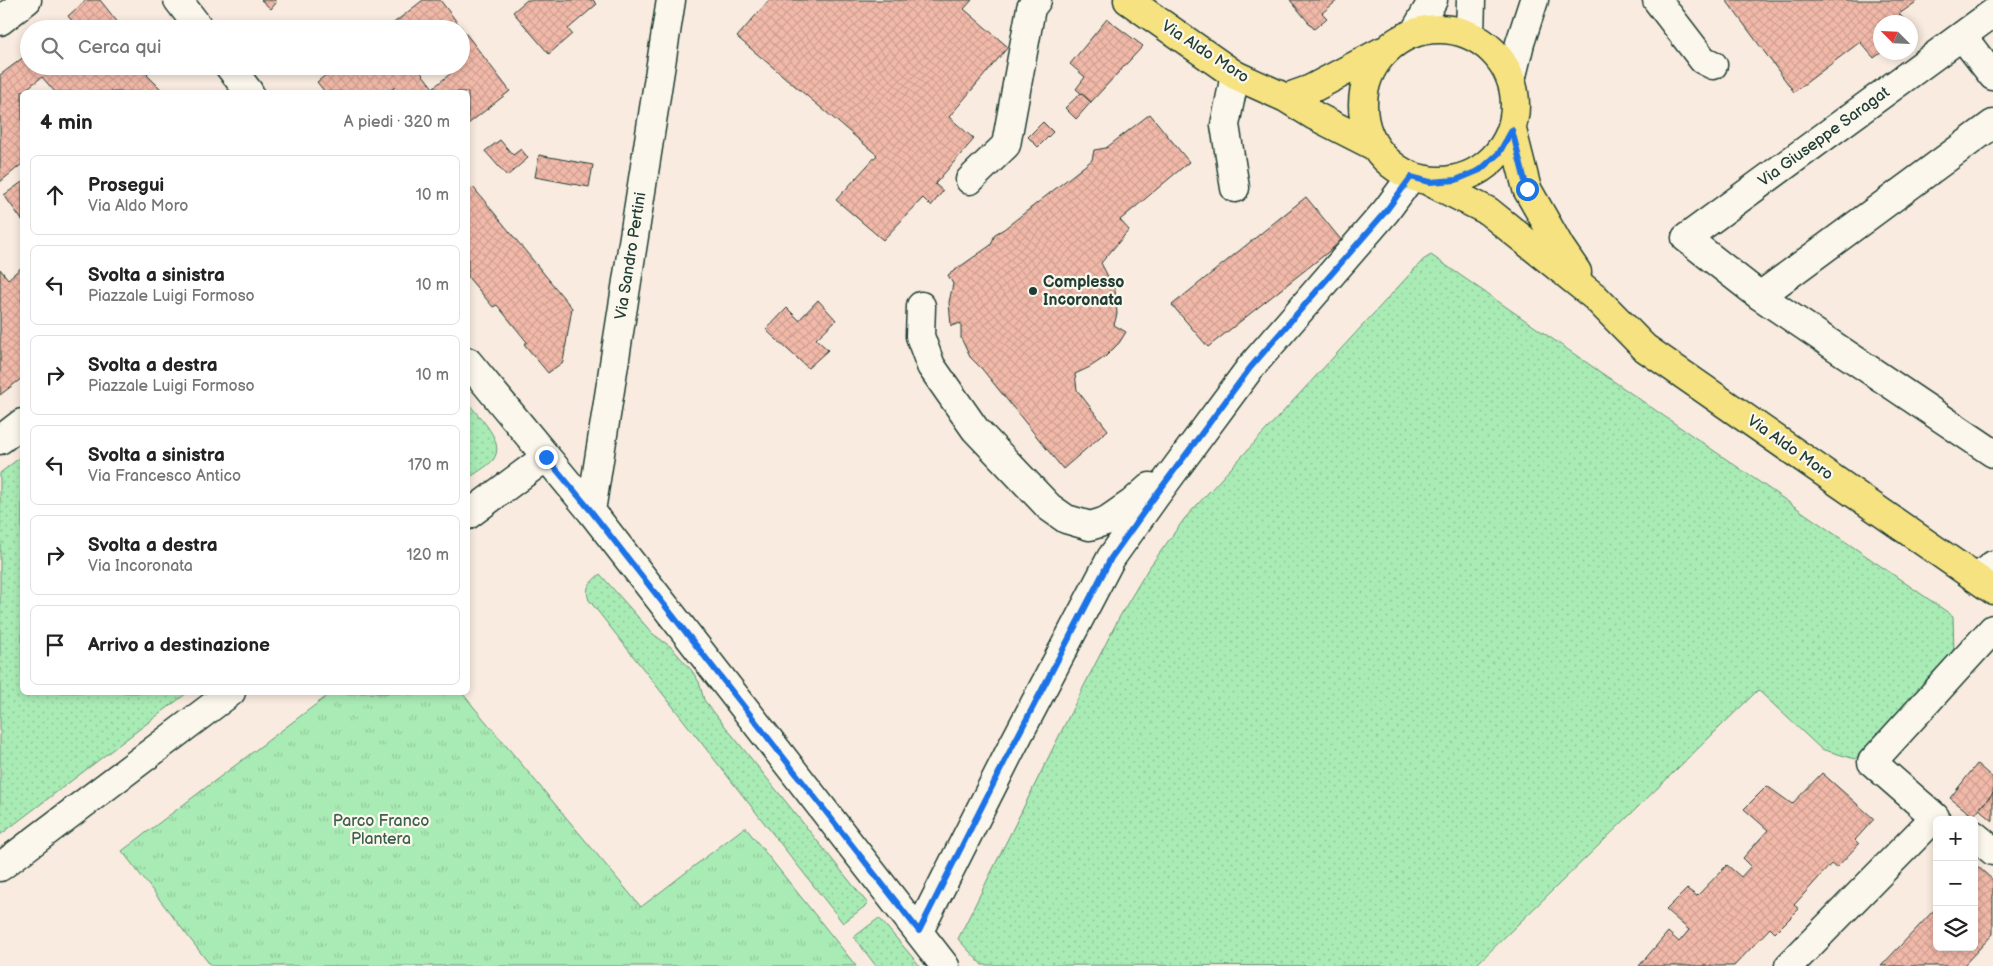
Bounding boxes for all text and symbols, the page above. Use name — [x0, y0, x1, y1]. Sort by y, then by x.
north arrow — [1873, 15, 1918, 60]
street label: Via Aldo Moro — [1158, 17, 1252, 87]
search box — [20, 20, 470, 75]
icon: search — [38, 34, 66, 62]
text: Cerca qui — [78, 36, 161, 59]
street label: Via Giuseppe Saragat — [1755, 83, 1893, 191]
text: 4 min — [40, 110, 93, 135]
text: A piedi · 320 m — [344, 113, 450, 132]
text: Prosegui — [88, 174, 164, 197]
route start — [1516, 178, 1539, 201]
icon: ahead — [41, 181, 69, 209]
text: 10 m — [416, 186, 449, 205]
street label: Via Sandro Pertini — [612, 191, 650, 321]
text: Via Aldo Moro — [88, 197, 188, 216]
text: Svolta a sinistra — [88, 264, 225, 287]
icon: left — [41, 271, 69, 299]
place label: Complesso Incoronata — [1043, 273, 1124, 310]
text: 10 m — [416, 276, 449, 295]
marker: Complesso Incoronata — [1027, 285, 1039, 297]
text: Piazzale Luigi Formoso — [88, 287, 255, 306]
text: Svolta a destra — [88, 354, 218, 377]
icon: right — [41, 361, 69, 389]
text: 10 m — [416, 366, 449, 385]
text: Piazzale Luigi Formoso — [88, 377, 255, 396]
street label: Via Aldo Moro — [1743, 411, 1837, 485]
text: Svolta a sinistra — [88, 444, 225, 467]
route end — [535, 446, 558, 469]
icon: left — [41, 451, 69, 479]
text: 170 m — [408, 456, 449, 475]
text: Via Francesco Antico — [88, 467, 241, 486]
text: Svolta a destra — [88, 534, 218, 557]
icon: right — [41, 541, 69, 569]
text: 120 m — [406, 546, 449, 565]
text: Via Incoronata — [88, 557, 193, 576]
icon: arrive — [41, 631, 69, 659]
text: Arrivo a destinazione — [88, 634, 270, 657]
park label: Parco Franco Plantera — [333, 812, 429, 849]
map controls — [1933, 816, 1978, 951]
button: + — [1933, 816, 1978, 861]
button: − — [1933, 861, 1978, 906]
button: layers — [1933, 906, 1978, 951]

